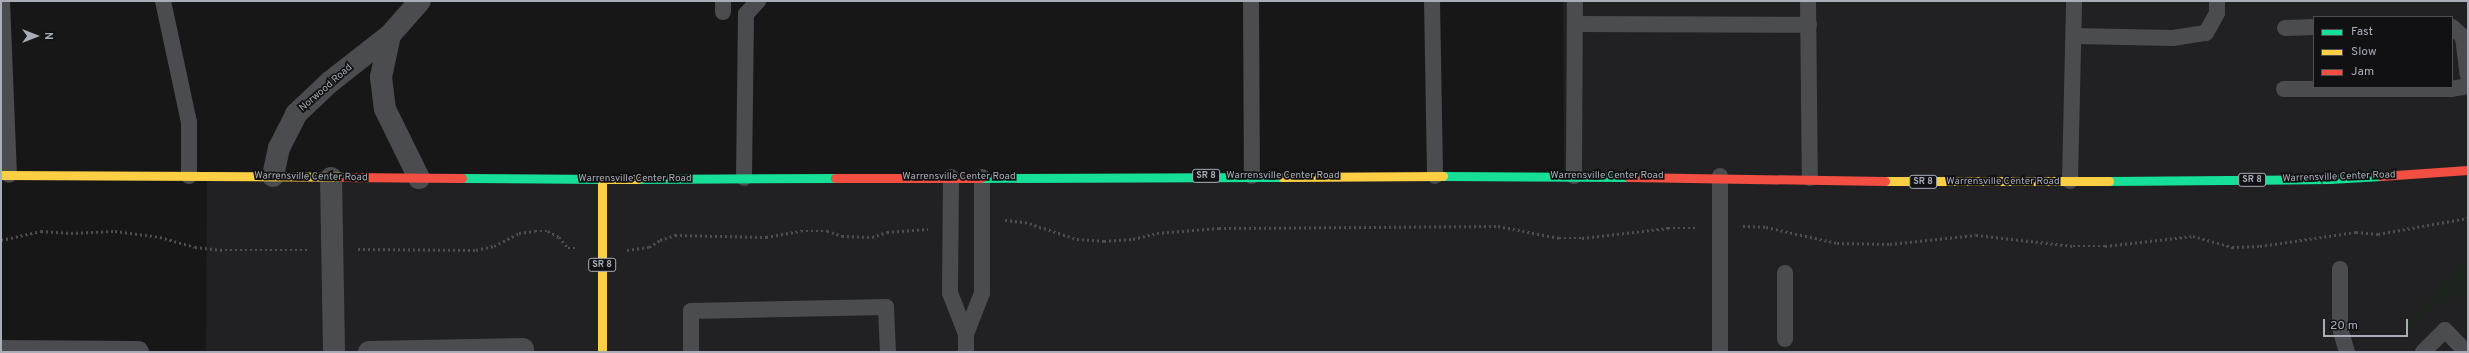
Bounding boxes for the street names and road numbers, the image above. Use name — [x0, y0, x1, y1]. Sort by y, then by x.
street label: Norwood Road — [297, 62, 355, 114]
road number: SR 8 — [1192, 169, 1220, 183]
street label: Warrensville Center Road — [2282, 169, 2396, 185]
street label: Warrensville Center Road — [254, 170, 368, 184]
street label: Warrensville Center Road — [1226, 170, 1340, 182]
street label: Warrensville Center Road — [1550, 170, 1664, 182]
street label: Warrensville Center Road — [902, 171, 1016, 183]
street label: Warrensville Center Road — [578, 173, 692, 185]
road number: SR 8 — [2238, 173, 2266, 187]
road number: SR 8 — [1909, 175, 1937, 189]
street label: Warrensville Center Road — [1946, 176, 2060, 188]
road number: SR 8 — [588, 258, 616, 272]

